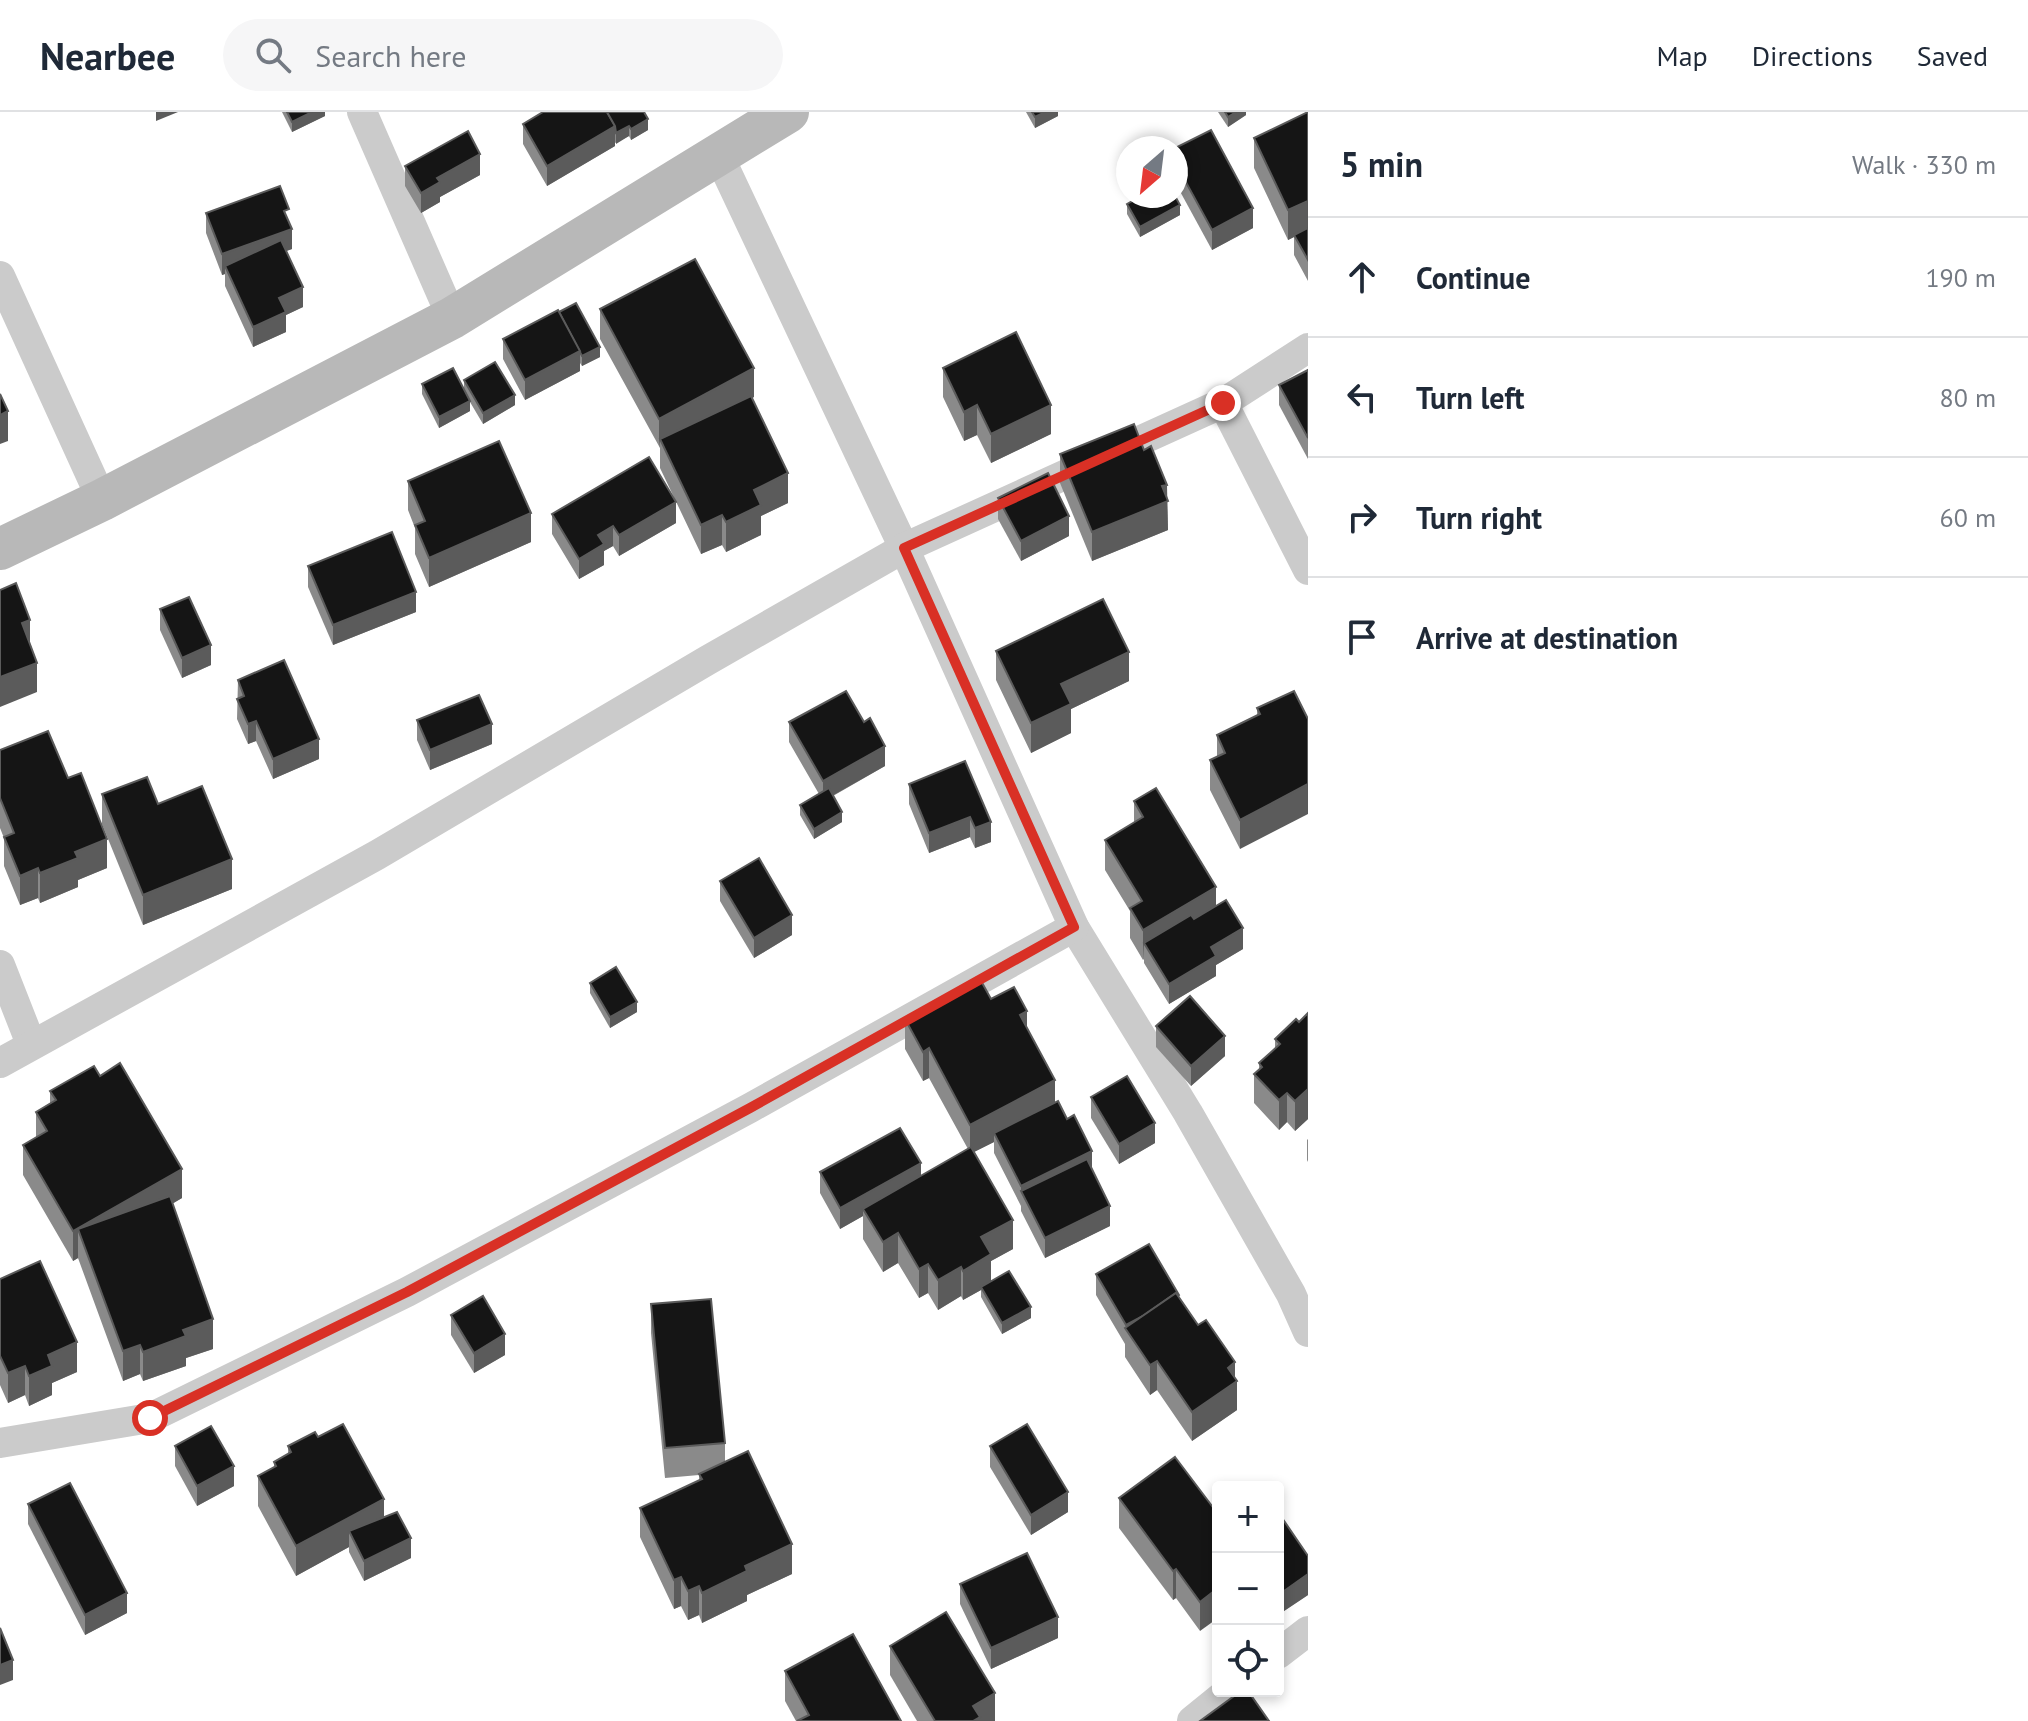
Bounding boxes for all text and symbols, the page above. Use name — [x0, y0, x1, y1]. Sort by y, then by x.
search box — [223, 19, 783, 91]
text: Nearbee — [40, 31, 175, 80]
icon: search — [251, 33, 295, 77]
text: Search here — [315, 36, 467, 75]
text: Map — [1657, 37, 1708, 74]
text: Directions — [1752, 37, 1873, 74]
text: Saved — [1917, 37, 1988, 74]
north arrow — [1116, 136, 1188, 208]
text: 5 min — [1340, 142, 1423, 186]
text: Walk · 330 m — [1852, 148, 1996, 181]
icon: ahead — [1340, 255, 1384, 299]
text: Continue — [1416, 258, 1530, 297]
text: 190 m — [1925, 261, 1996, 294]
icon: left — [1340, 375, 1384, 419]
text: Turn left — [1416, 378, 1524, 417]
text: 80 m — [1940, 381, 1996, 414]
route end — [1205, 385, 1241, 421]
icon: right — [1340, 495, 1384, 539]
text: Turn right — [1416, 498, 1542, 537]
text: 60 m — [1940, 501, 1996, 534]
icon: arrive — [1340, 615, 1384, 659]
text: Arrive at destination — [1416, 618, 1678, 657]
route start — [132, 1400, 168, 1436]
map controls — [1212, 1481, 1284, 1697]
button: + — [1212, 1481, 1284, 1553]
button: − — [1212, 1553, 1284, 1625]
button: locate — [1212, 1625, 1284, 1697]

